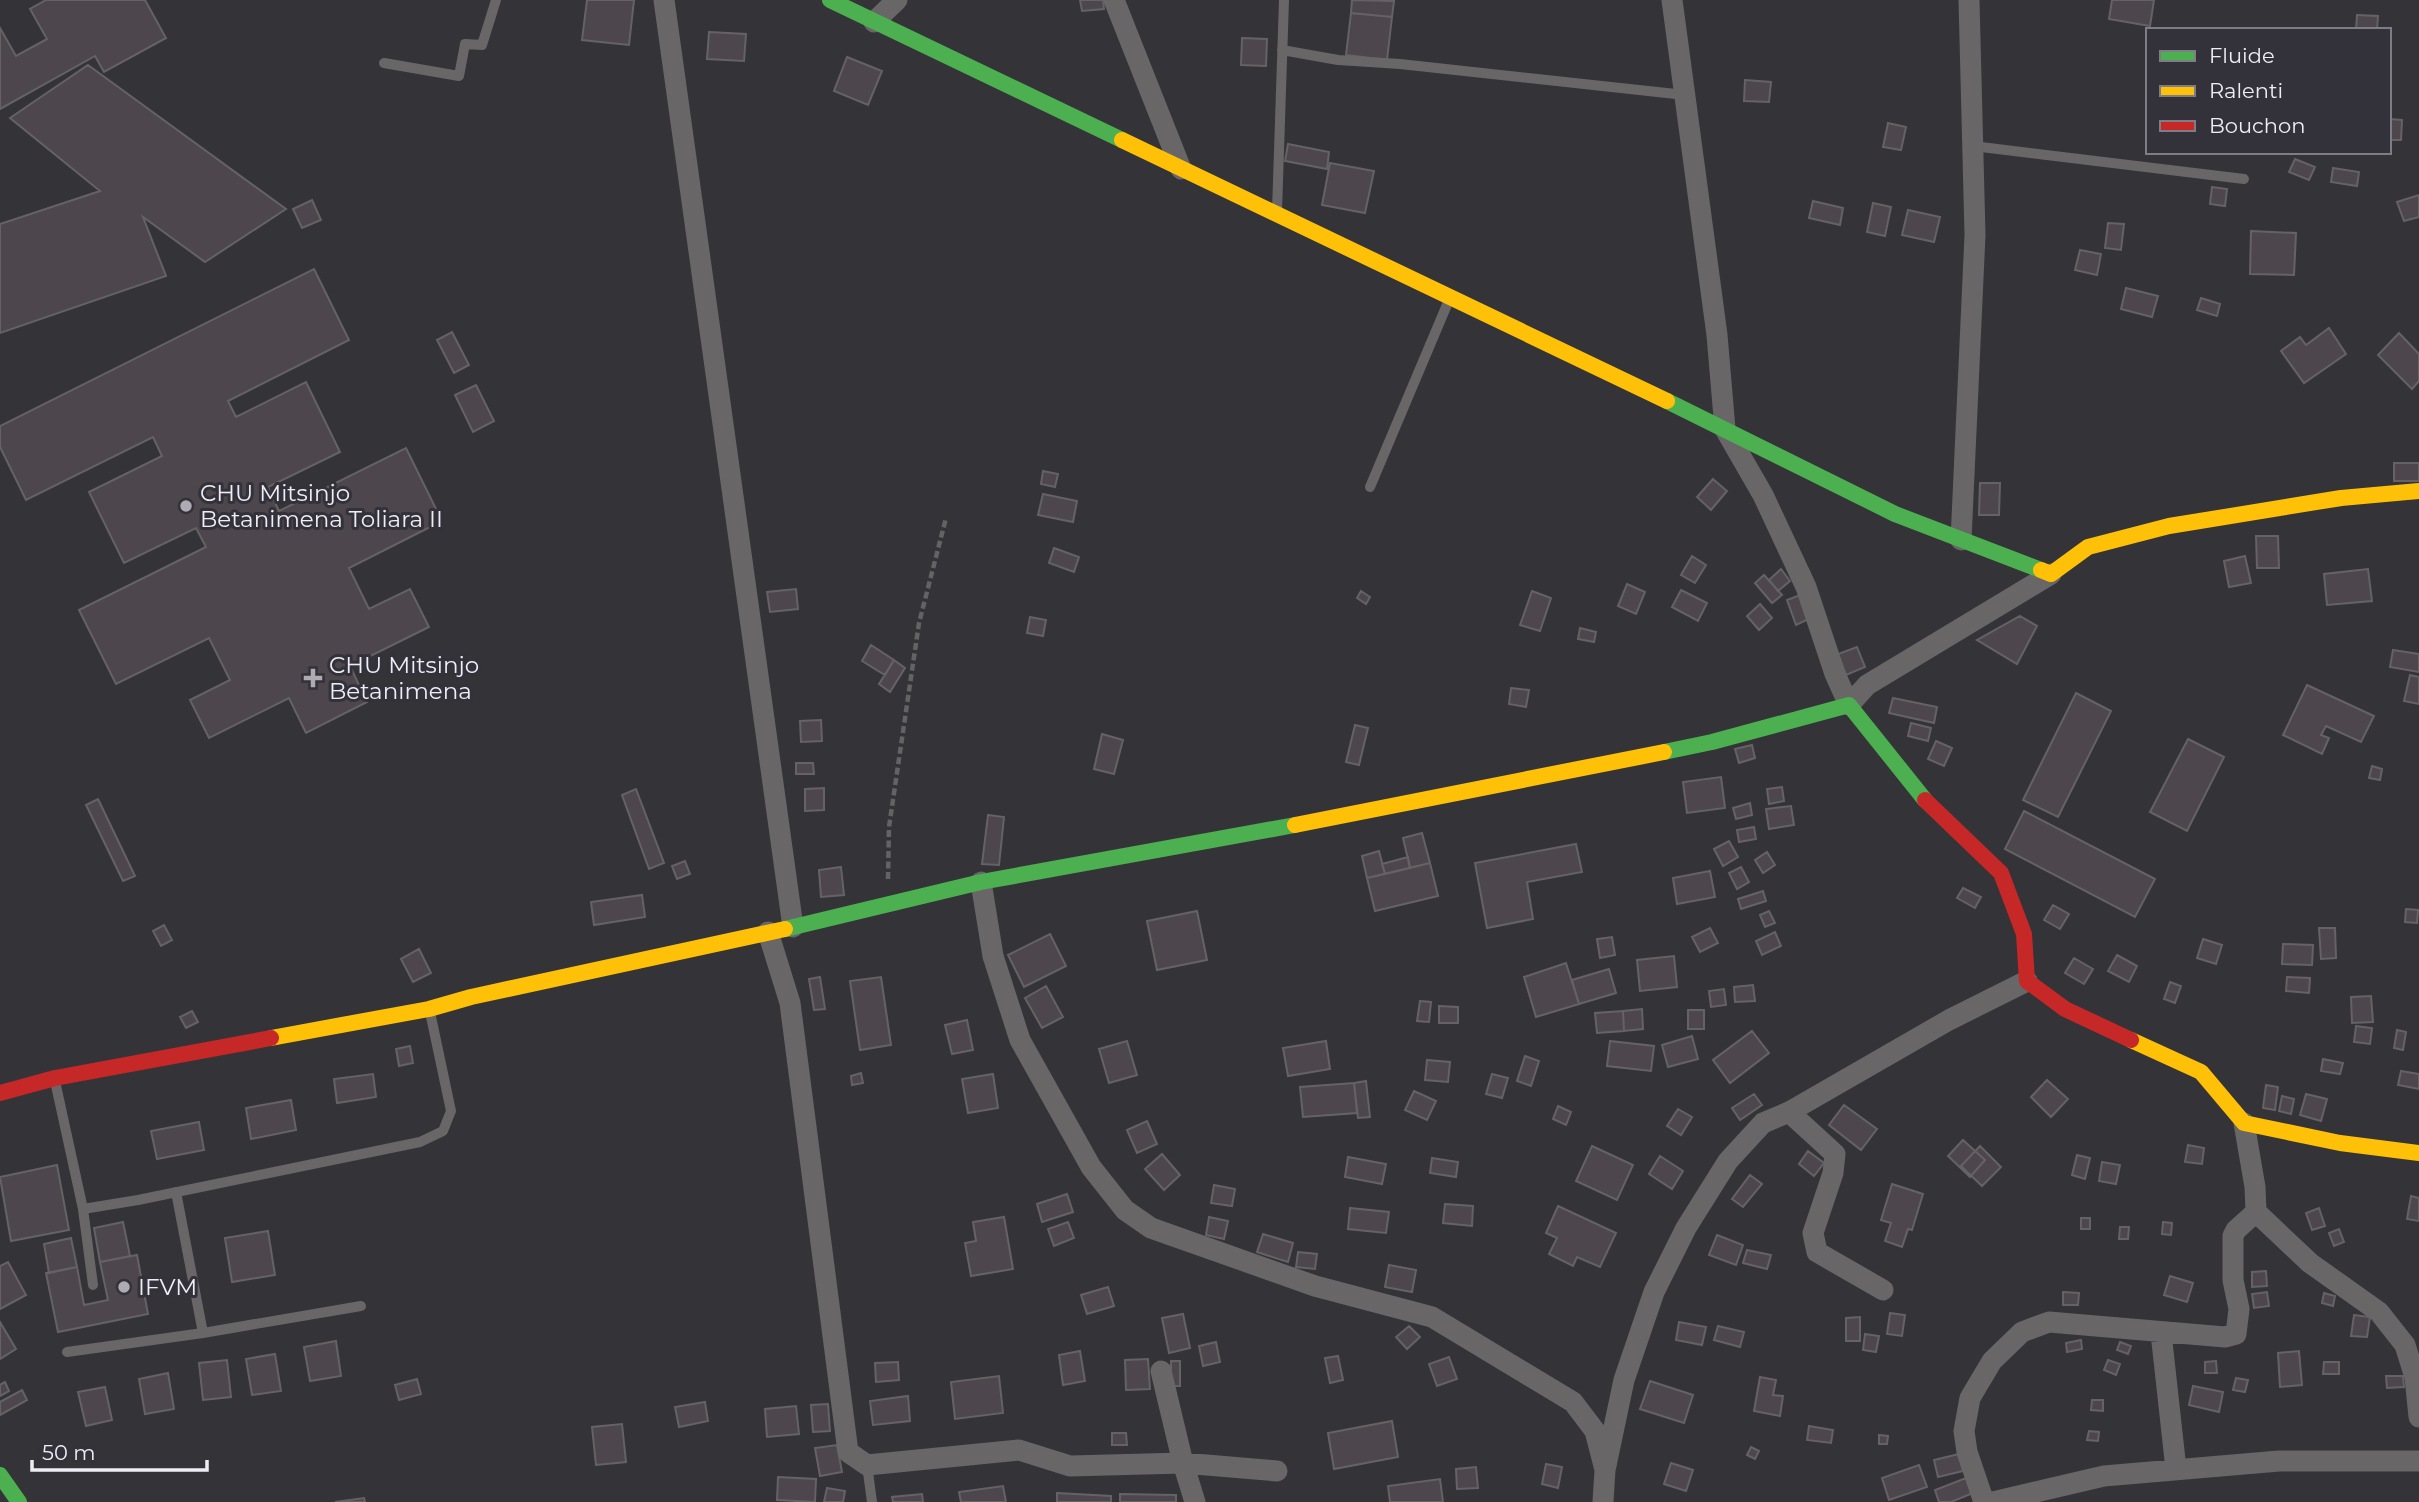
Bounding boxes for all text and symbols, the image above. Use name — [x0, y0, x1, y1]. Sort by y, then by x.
legend — [2146, 28, 2391, 154]
text: Fluide — [2209, 43, 2275, 68]
text: Ralenti — [2209, 78, 2283, 103]
text: Bouchon — [2209, 113, 2305, 138]
place label: CHU Mitsinjo Betanimena Toliara II — [200, 479, 443, 533]
marker: CHU Mitsinjo Betanimena Toliara II — [178, 498, 194, 514]
place label: CHU Mitsinjo Betanimena — [329, 651, 479, 705]
marker: CHU Mitsinjo Betanimena — [303, 668, 323, 688]
place label: IFVM — [138, 1273, 197, 1301]
marker: IFVM — [116, 1279, 132, 1295]
scale bar — [32, 1428, 206, 1472]
text: 50 m — [42, 1440, 96, 1465]

